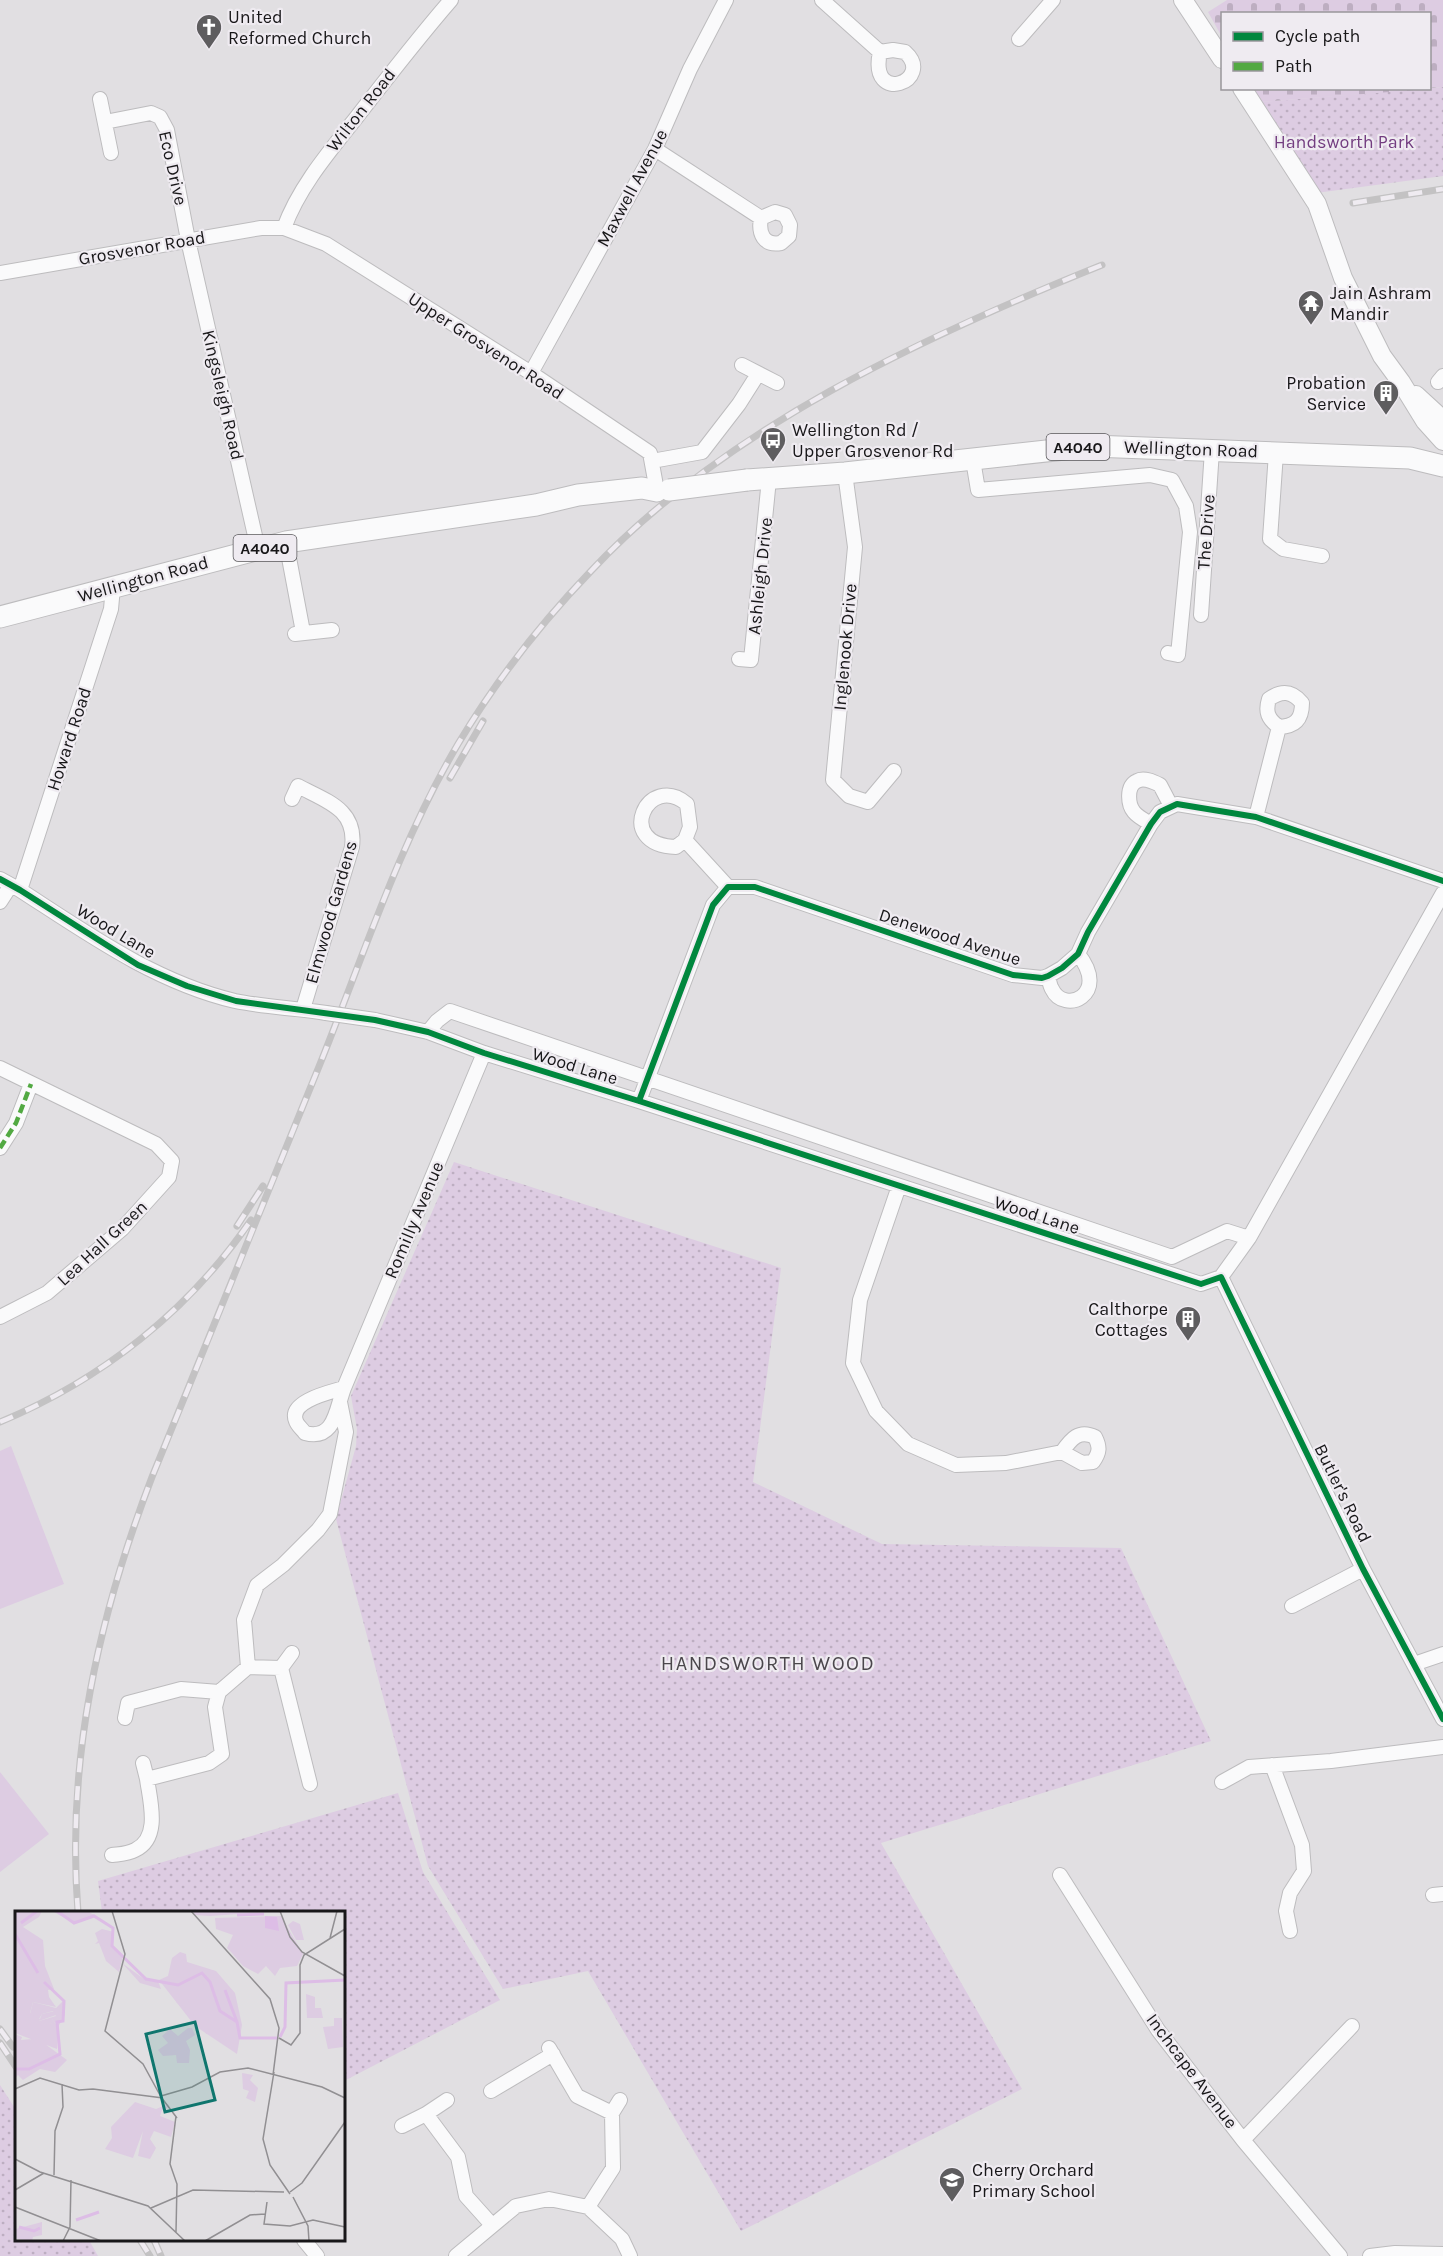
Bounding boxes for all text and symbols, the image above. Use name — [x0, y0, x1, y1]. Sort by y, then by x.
place label: United Reformed Church — [228, 6, 371, 49]
church icon: United Reformed Church — [194, 12, 224, 50]
legend — [1221, 12, 1431, 90]
text: Cycle path — [1275, 25, 1360, 47]
text: Path — [1275, 55, 1313, 77]
street label: Wilton Road — [322, 64, 400, 156]
street label: Maxwell Avenue — [592, 125, 672, 251]
street label: Eco Drive — [154, 129, 192, 207]
park label: Handsworth Park — [1274, 131, 1414, 153]
street label: Grosvenor Road — [77, 226, 207, 270]
place label: Jain Ashram Mandir — [1330, 282, 1432, 325]
street label: Upper Grosvenor Road — [404, 287, 568, 405]
temple icon: Jain Ashram Mandir — [1296, 288, 1326, 326]
street label: Kingsleigh Road — [197, 328, 249, 462]
place label: Probation Service — [1286, 372, 1366, 415]
building icon: Probation Service — [1371, 378, 1401, 416]
place label: Wellington Rd / Upper Grosvenor Rd — [792, 419, 954, 462]
bus stop icon: Wellington Rd / Upper Grosvenor Rd — [758, 425, 788, 463]
road number: A4040 — [1046, 434, 1110, 460]
street label: Wellington Road — [1123, 436, 1259, 462]
street label: The Drive — [1192, 494, 1220, 570]
street label: Ashleigh Drive — [743, 516, 777, 636]
road number: A4040 — [234, 535, 296, 561]
street label: Wellington Road — [75, 551, 211, 607]
street label: Inglenook Drive — [828, 583, 862, 711]
street label: Howard Road — [42, 684, 96, 794]
street label: Elmwood Gardens — [300, 838, 362, 986]
street label: Wood Lane — [72, 899, 160, 963]
street label: Denewood Avenue — [876, 904, 1024, 970]
street label: Wood Lane — [529, 1043, 621, 1089]
street label: Romilly Avenue — [379, 1158, 449, 1282]
street label: Wood Lane — [991, 1191, 1083, 1239]
street label: Lea Hall Green — [52, 1196, 152, 1290]
place label: Calthorpe Cottages — [1088, 1298, 1168, 1341]
building icon: Calthorpe Cottages — [1173, 1304, 1203, 1342]
street label: Butler's Road — [1310, 1440, 1376, 1546]
district label: HANDSWORTH WOOD — [661, 1652, 875, 1675]
inset map — [15, 1911, 345, 2241]
street label: Inchcape Avenue — [1142, 2009, 1242, 2133]
place label: Cherry Orchard Primary School — [972, 2159, 1096, 2202]
school or university icon: Cherry Orchard Primary School — [937, 2165, 967, 2203]

